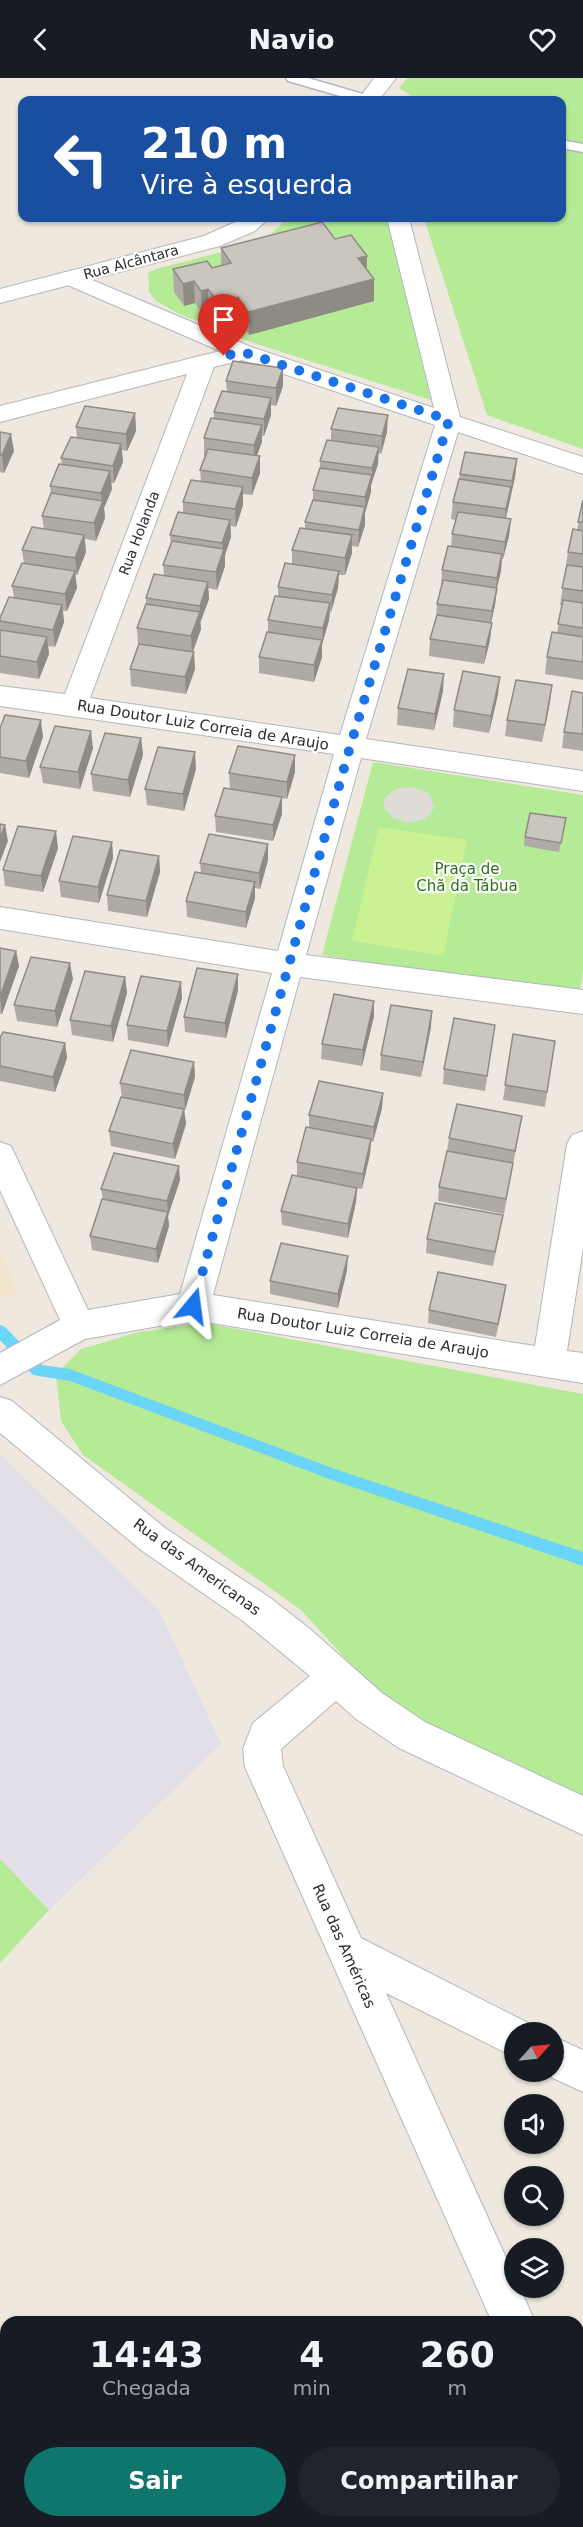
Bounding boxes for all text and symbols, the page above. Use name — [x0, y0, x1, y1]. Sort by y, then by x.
icon: back — [24, 23, 57, 56]
icon: heart — [526, 23, 559, 56]
text: Navio — [248, 24, 335, 55]
text: 210 m — [141, 119, 287, 168]
icon: left — [42, 120, 120, 198]
text: Vire à esquerda — [141, 169, 353, 200]
street label: Rua Alcântara — [82, 242, 180, 282]
pin — [198, 294, 249, 356]
icon: arrive — [207, 303, 240, 336]
street label: Rua Holanda — [116, 489, 162, 577]
street label: Rua Doutor Luiz Correia de Araujo — [76, 696, 330, 754]
park label: Praça de Chã da Tábua — [416, 860, 518, 895]
position arrow — [161, 1274, 225, 1338]
street label: Rua Doutor Luiz Correia de Araujo — [236, 1304, 490, 1362]
street label: Rua das Americanas — [130, 1515, 264, 1619]
street label: Rua das Américas — [308, 1881, 380, 2011]
north arrow — [504, 2022, 564, 2082]
map controls — [504, 2022, 564, 2298]
button: sound — [504, 2094, 564, 2154]
button: search — [504, 2166, 564, 2226]
button: layers — [504, 2238, 564, 2298]
text: 14:43 — [89, 2334, 204, 2375]
text: 4 — [299, 2334, 324, 2375]
text: 260 — [420, 2334, 495, 2375]
text: Chegada — [102, 2376, 191, 2400]
text: min — [293, 2376, 331, 2400]
text: m — [448, 2376, 467, 2400]
button: Sair — [24, 2447, 286, 2516]
button: Compartilhar — [298, 2447, 560, 2516]

